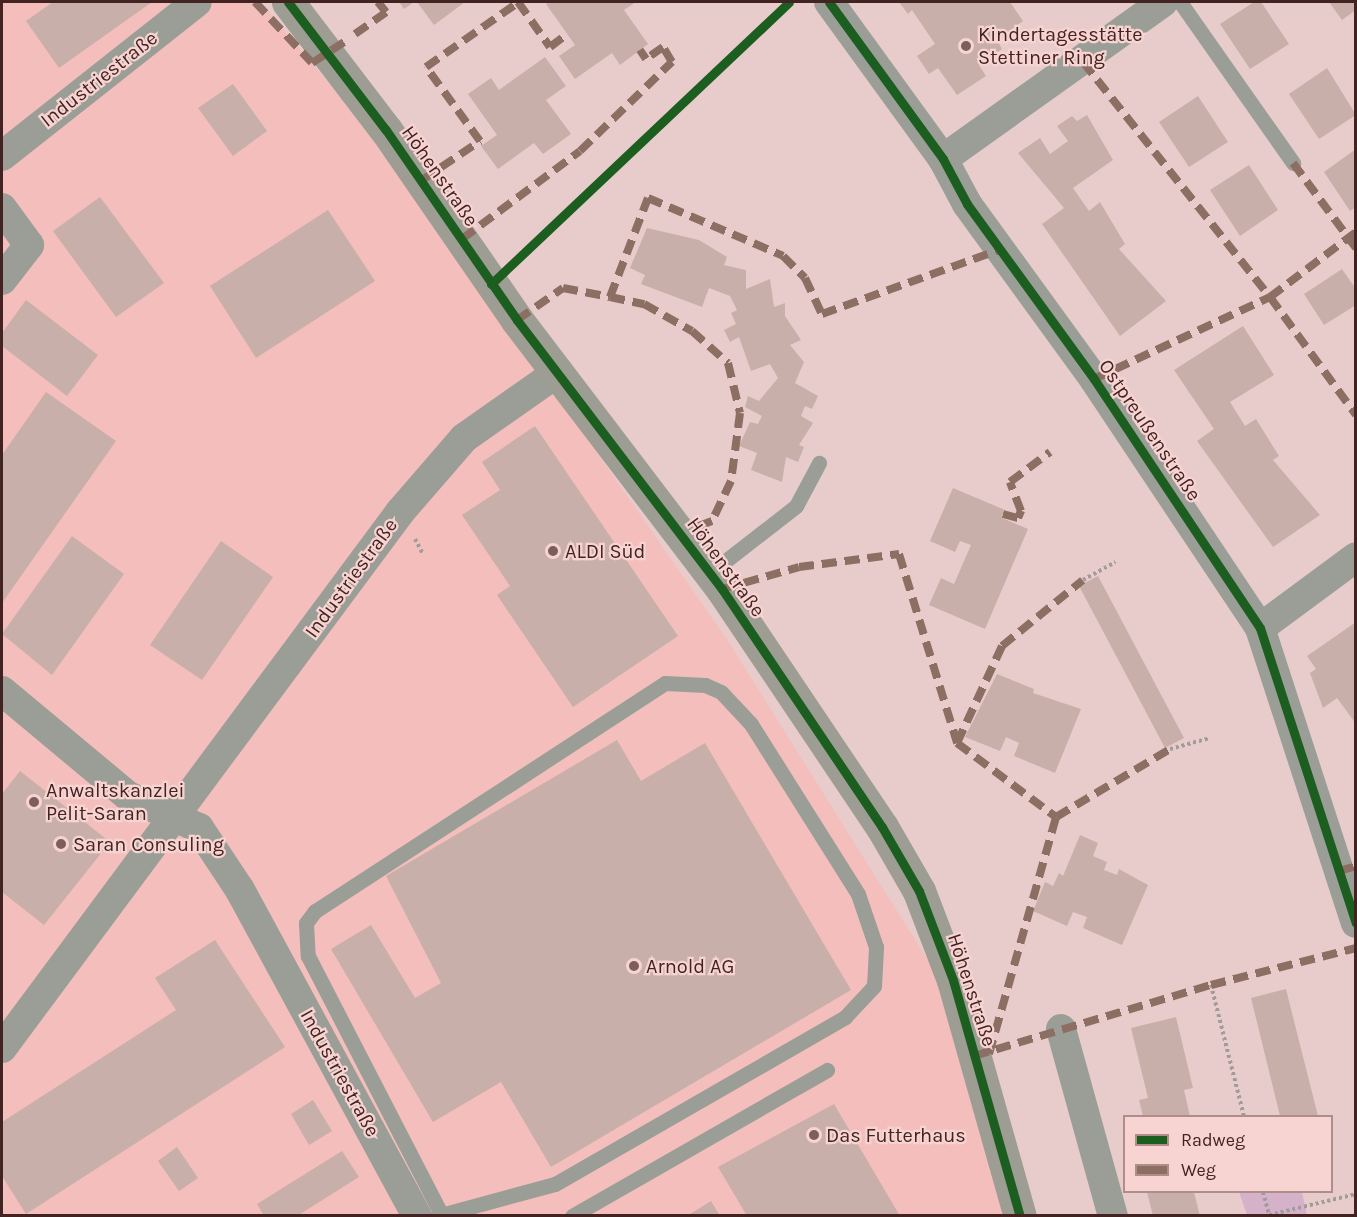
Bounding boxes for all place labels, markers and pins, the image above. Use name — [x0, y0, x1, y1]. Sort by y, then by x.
place label: Kindertagesstätte Stettiner Ring — [978, 22, 1142, 69]
marker: Kindertagesstätte Stettiner Ring — [959, 39, 973, 53]
place label: ALDI Süd — [565, 539, 645, 563]
marker: ALDI Süd — [546, 544, 560, 558]
place label: Anwaltskanzlei Pelit-Saran — [46, 778, 184, 825]
marker: Anwaltskanzlei Pelit-Saran — [27, 795, 41, 809]
place label: Saran Consuling — [73, 832, 224, 856]
marker: Saran Consuling — [54, 837, 68, 851]
place label: Arnold AG — [646, 954, 734, 978]
marker: Arnold AG — [627, 959, 641, 973]
place label: Das Futterhaus — [826, 1123, 966, 1147]
marker: Das Futterhaus — [807, 1128, 821, 1142]

